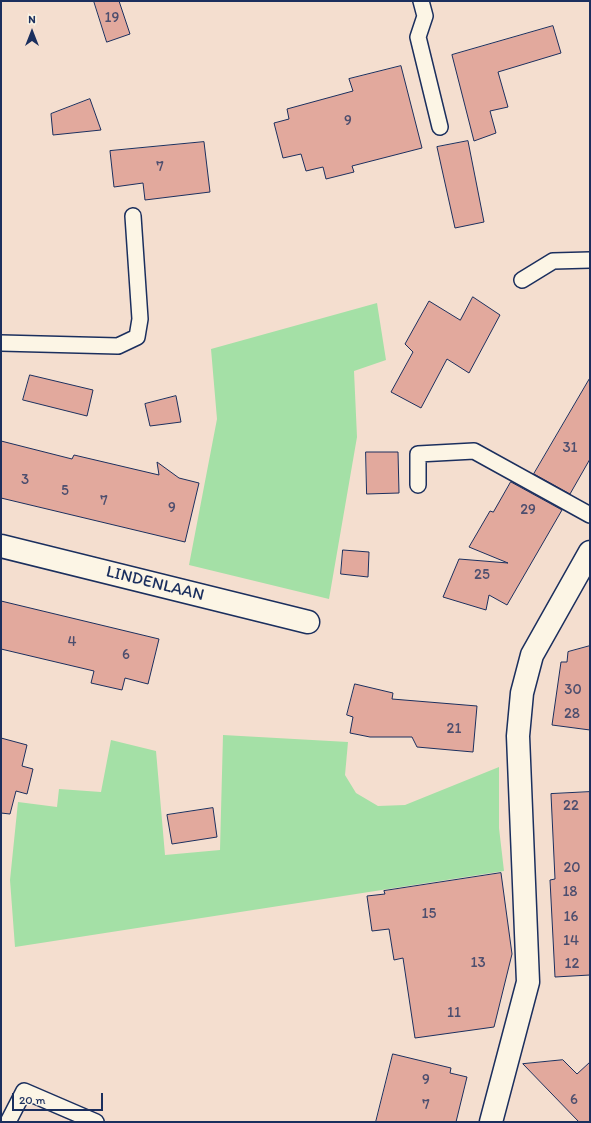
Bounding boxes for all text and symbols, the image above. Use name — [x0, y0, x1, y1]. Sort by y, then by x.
house number: 19 — [105, 9, 119, 27]
north arrow — [12, 12, 52, 52]
text: N — [28, 13, 36, 26]
house number: 9 — [344, 112, 352, 130]
house number: 7 — [156, 158, 164, 176]
house number: 31 — [562, 439, 578, 457]
house number: 3 — [21, 471, 29, 489]
house number: 5 — [61, 482, 69, 500]
house number: 7 — [100, 492, 108, 510]
house number: 9 — [168, 499, 176, 517]
house number: 29 — [520, 501, 536, 519]
street label: LINDENLAAN — [104, 562, 206, 606]
house number: 25 — [474, 566, 490, 584]
house number: 4 — [67, 633, 77, 651]
house number: 6 — [122, 646, 130, 664]
house number: 30 — [564, 681, 582, 699]
house number: 28 — [564, 705, 580, 723]
house number: 21 — [447, 720, 461, 738]
house number: 22 — [563, 797, 579, 815]
house number: 20 — [563, 859, 581, 877]
house number: 18 — [562, 883, 578, 901]
house number: 15 — [422, 905, 436, 923]
house number: 16 — [564, 908, 578, 926]
house number: 14 — [563, 932, 579, 950]
house number: 13 — [470, 954, 486, 972]
house number: 12 — [565, 955, 579, 973]
house number: 11 — [447, 1004, 461, 1022]
house number: 9 — [422, 1071, 430, 1089]
scale bar — [14, 1085, 105, 1111]
house number: 6 — [570, 1091, 578, 1109]
text: 20 m — [19, 1093, 46, 1107]
house number: 7 — [422, 1096, 430, 1114]

